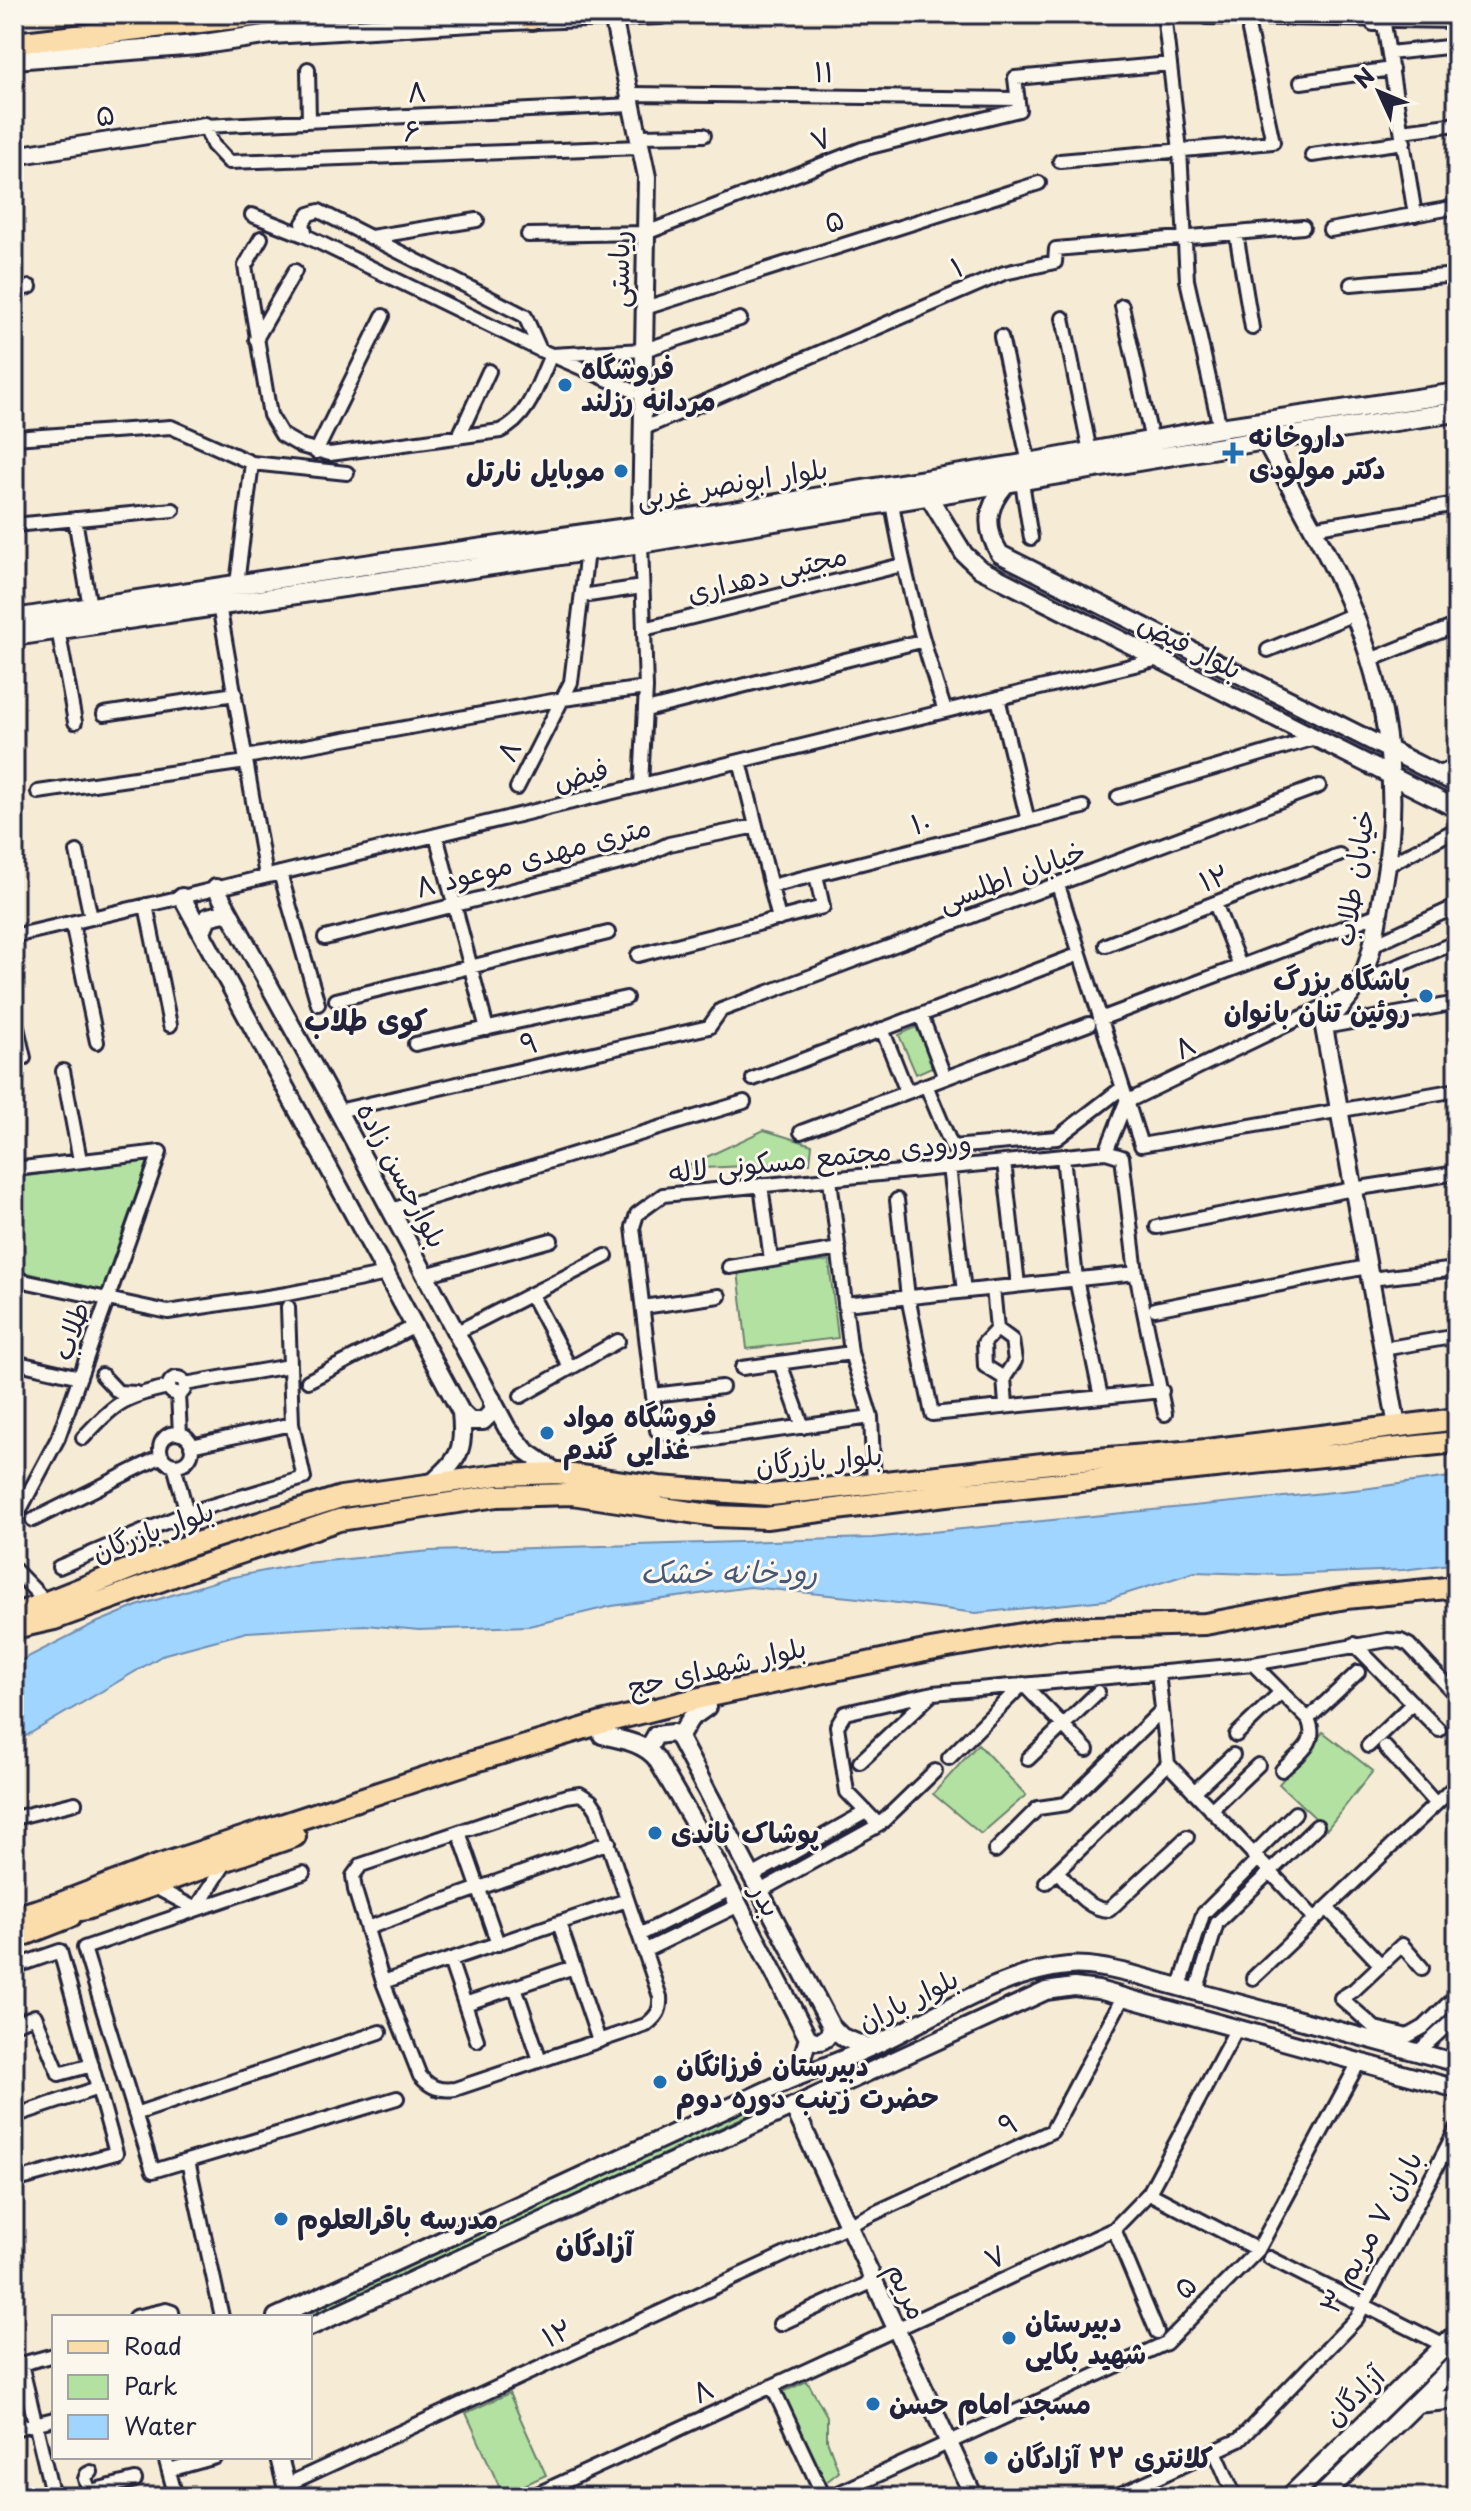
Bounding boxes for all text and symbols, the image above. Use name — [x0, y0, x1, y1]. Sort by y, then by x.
street label: ۱۱ — [813, 49, 835, 92]
north arrow — [1339, 52, 1419, 132]
text: N — [1346, 59, 1381, 95]
street label: ۸ — [406, 69, 428, 112]
street label: ۵ — [92, 91, 118, 136]
street label: ۶ — [403, 108, 421, 151]
street label: ۷ — [804, 114, 837, 161]
street label: ۵ — [818, 196, 849, 243]
street label: ریاستی — [595, 230, 640, 308]
street label: ۱ — [943, 244, 969, 287]
place label: فروشگاه مردانه رزلند — [581, 346, 716, 421]
marker: فروشگاه مردانه رزلند — [556, 376, 574, 394]
place label: داروخانه دکتر مولودی — [1249, 414, 1386, 489]
marker: داروخانه دکتر مولودی — [1224, 444, 1242, 462]
street label: بلوار ابونصر غربی — [633, 445, 831, 518]
place label: موبایل نارتل — [466, 448, 605, 491]
marker: موبایل نارتل — [612, 462, 630, 480]
street label: مجتبی دهداری — [682, 532, 851, 613]
street label: بلوار فیض — [1131, 600, 1250, 689]
street label: ۸ — [484, 732, 531, 769]
street label: فیض — [549, 746, 613, 801]
street label: ۱۰ — [906, 798, 935, 845]
street label: ۸ متری مهدی موعود — [410, 803, 655, 908]
street label: خیابان طلاب — [1320, 806, 1385, 949]
street label: خيابان اطلسى — [931, 828, 1092, 921]
street label: ۱۲ — [1192, 851, 1235, 902]
place label: باشگاه بزرگ روئین تنان بانوان — [1224, 957, 1410, 1032]
marker: باشگاه بزرگ روئین تنان بانوان — [1417, 987, 1435, 1005]
district label: کوی طلاب — [304, 996, 428, 1041]
street label: ۹ — [515, 1019, 542, 1064]
street label: ۸ — [1166, 1022, 1203, 1069]
street label: بلوارحسن زاده — [347, 1093, 460, 1255]
street label: ورودی مجتمع مسکونی لاله — [666, 1118, 973, 1193]
street label: طلاب — [39, 1295, 100, 1366]
place label: فروشگاه مواد غذایی گندم — [563, 1394, 717, 1471]
marker: فروشگاه مواد غذایی گندم — [538, 1424, 556, 1442]
street label: بلوار بازرگان — [754, 1432, 884, 1485]
street label: بلوار بازرگان — [85, 1488, 220, 1572]
water label: رودخانه خشک — [641, 1548, 817, 1593]
street label: بلوار شهدای حج — [623, 1624, 810, 1707]
place label: پوشاک ناندی — [671, 1810, 819, 1853]
marker: پوشاک ناندی — [646, 1824, 664, 1842]
street label: بدر — [740, 1873, 794, 1924]
street label: بلوار باران — [849, 1956, 965, 2042]
place label: دبیرستان فرزانگان حضرت زینب دوره دوم — [676, 2043, 939, 2120]
marker: دبیرستان فرزانگان حضرت زینب دوره دوم — [651, 2073, 669, 2091]
street label: ۹ — [990, 2099, 1024, 2146]
street label: باران ۷ مریم ۳ — [1307, 2142, 1434, 2322]
place label: مدرسه باقرالعلوم — [297, 2196, 498, 2241]
marker: مدرسه باقرالعلوم — [272, 2210, 290, 2228]
district label: آزادگان — [555, 2221, 635, 2266]
street label: ۷ — [976, 2232, 1012, 2279]
street label: مریم — [875, 2254, 940, 2327]
street label: ۵ — [1162, 2264, 1206, 2308]
place label: دبیرستان شهید بکایی — [1025, 2299, 1146, 2374]
street label: ۱۲ — [534, 2306, 579, 2357]
legend — [52, 2315, 312, 2459]
text: Road — [124, 2327, 182, 2363]
marker: دبیرستان شهید بکایی — [1000, 2329, 1018, 2347]
street label: آزادگان — [1312, 2354, 1394, 2435]
street label: ۸ — [684, 2366, 720, 2413]
text: Park — [124, 2367, 178, 2403]
place label: مسجد امام حسن — [889, 2381, 1091, 2426]
marker: مسجد امام حسن — [864, 2395, 882, 2413]
text: Water — [124, 2407, 197, 2443]
place label: کلانتری ۲۲ آزادگان — [1007, 2435, 1214, 2478]
marker: کلانتری ۲۲ آزادگان — [982, 2449, 1000, 2467]

